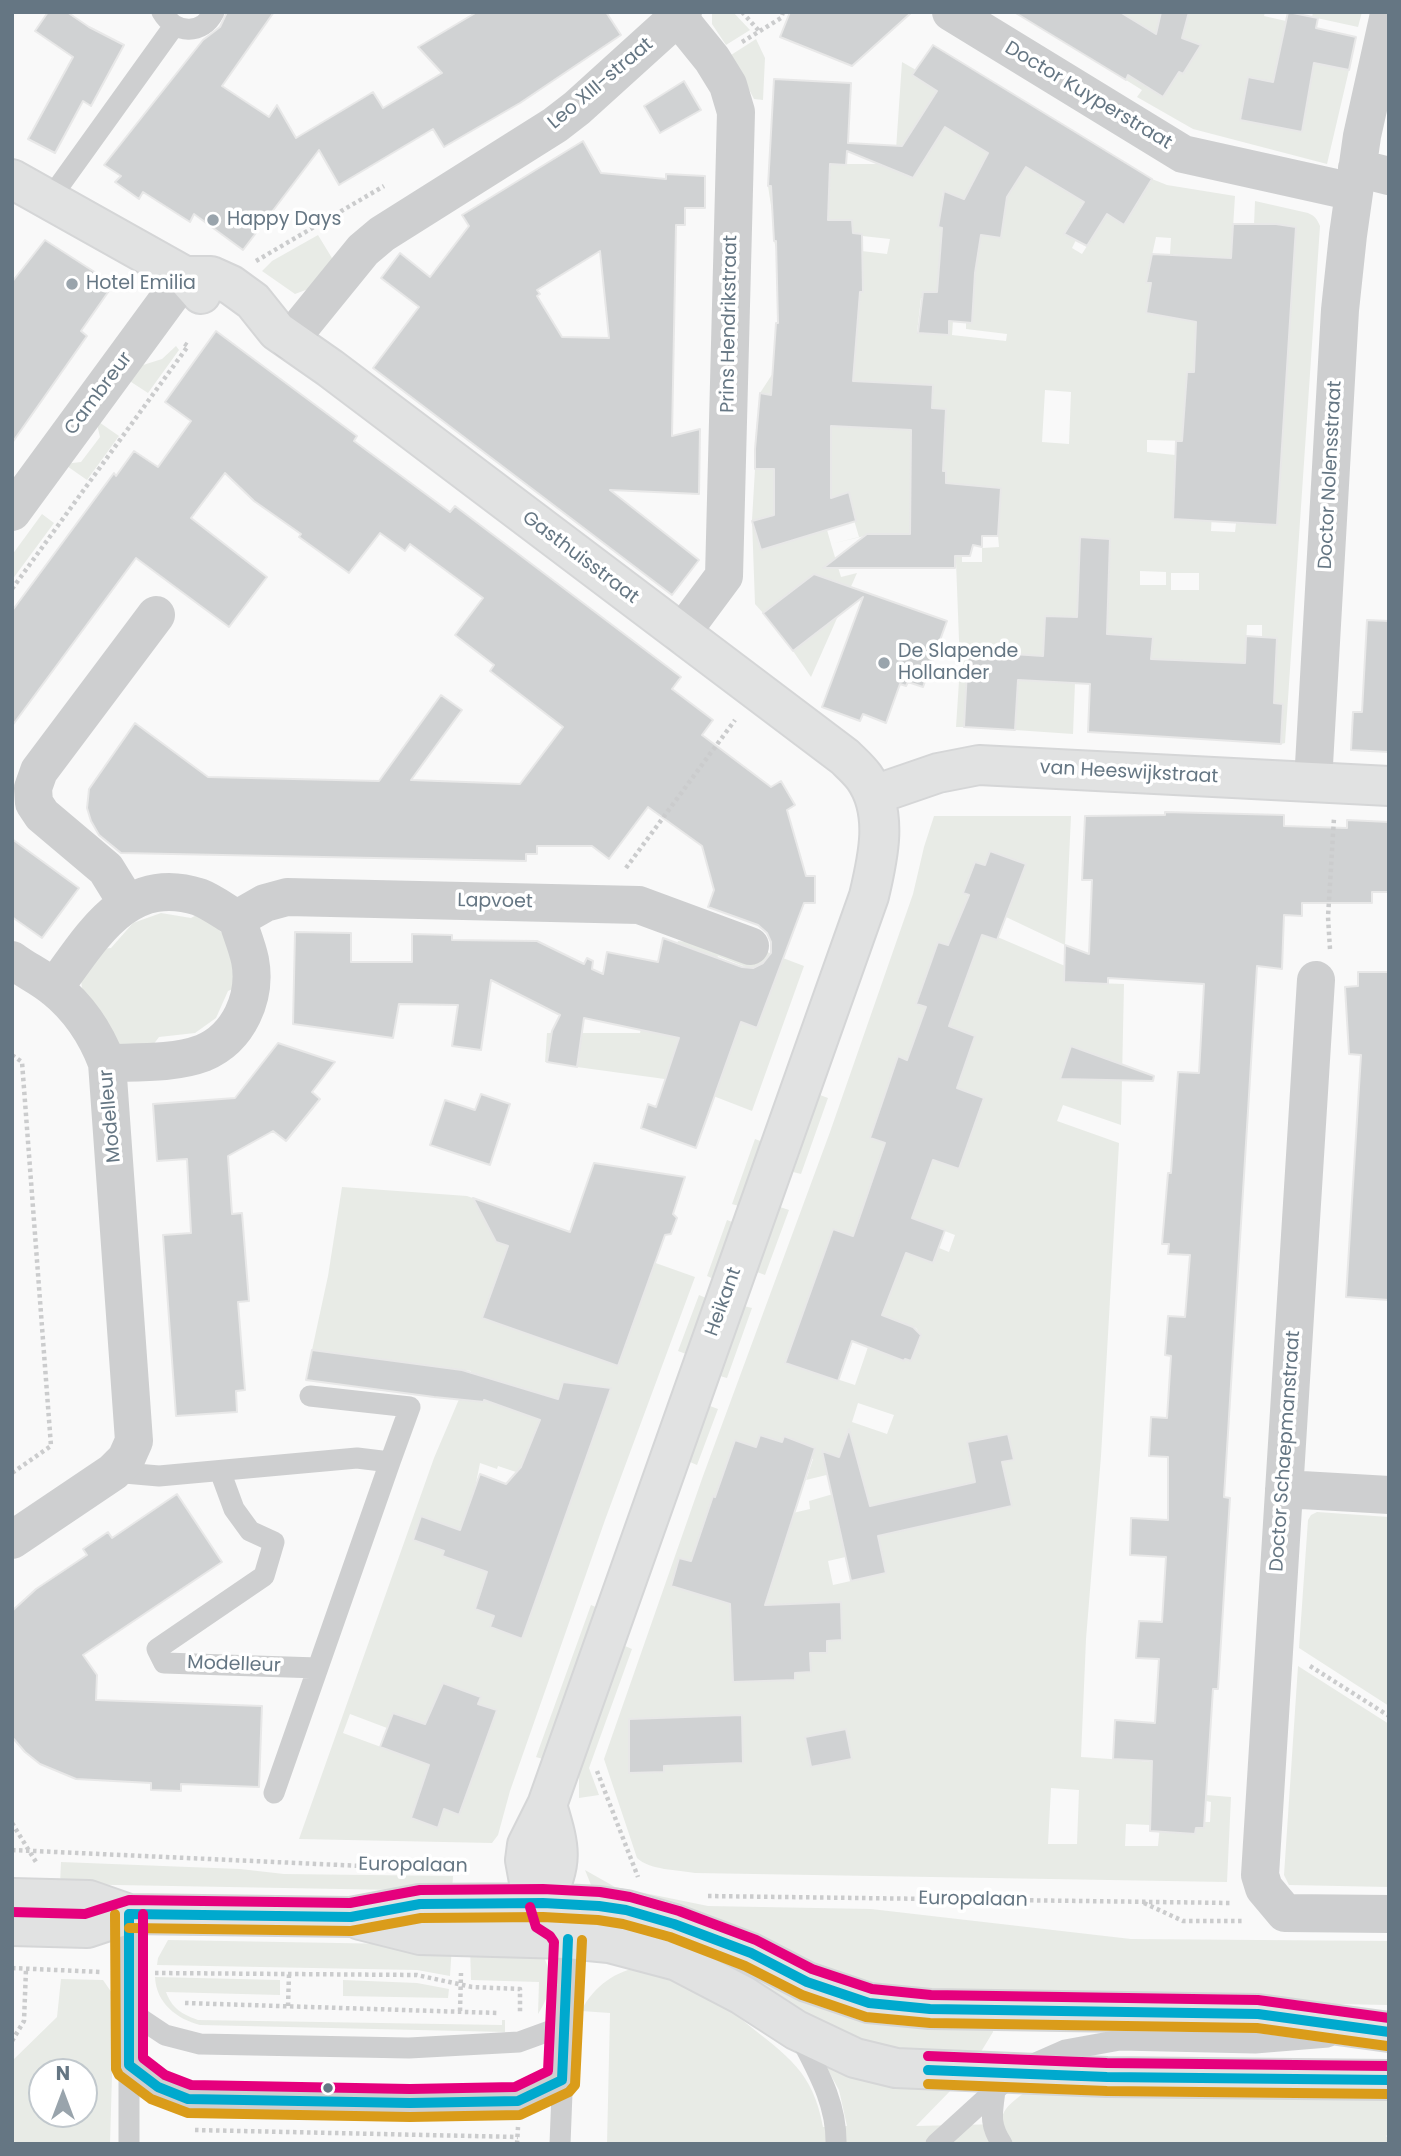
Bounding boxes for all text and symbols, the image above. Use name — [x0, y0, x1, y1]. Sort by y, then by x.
street label: Leo XIII-straat — [544, 33, 658, 135]
street label: Doctor Kuyperstraat — [1000, 37, 1176, 155]
place label: Happy Days — [227, 209, 341, 231]
marker: Happy Days — [205, 212, 221, 228]
street label: Prins Hendrikstraat — [717, 235, 743, 413]
place label: Hotel Emilia — [86, 273, 196, 295]
marker: Hotel Emilia — [64, 276, 80, 292]
street label: Cambreur — [60, 348, 138, 440]
street label: Doctor Nolensstraat — [1315, 380, 1347, 570]
street label: Gasthuisstraat — [517, 507, 643, 609]
place label: De Slapende Hollander — [898, 641, 1018, 685]
marker: De Slapende Hollander — [876, 655, 892, 671]
street label: van Heeswijkstraat — [1039, 757, 1219, 789]
street label: Lapvoet — [457, 890, 533, 914]
street label: Modelleur — [96, 1068, 126, 1164]
street label: Heikant — [701, 1265, 747, 1339]
street label: Doctor Schaepmanstraat — [1266, 1330, 1306, 1572]
street label: Modelleur — [187, 1652, 281, 1678]
street label: Europalaan — [358, 1854, 468, 1878]
street label: Europalaan — [918, 1888, 1028, 1912]
north arrow — [28, 2058, 98, 2128]
text: N — [56, 2060, 70, 2087]
unlabelled marker — [321, 2081, 335, 2095]

